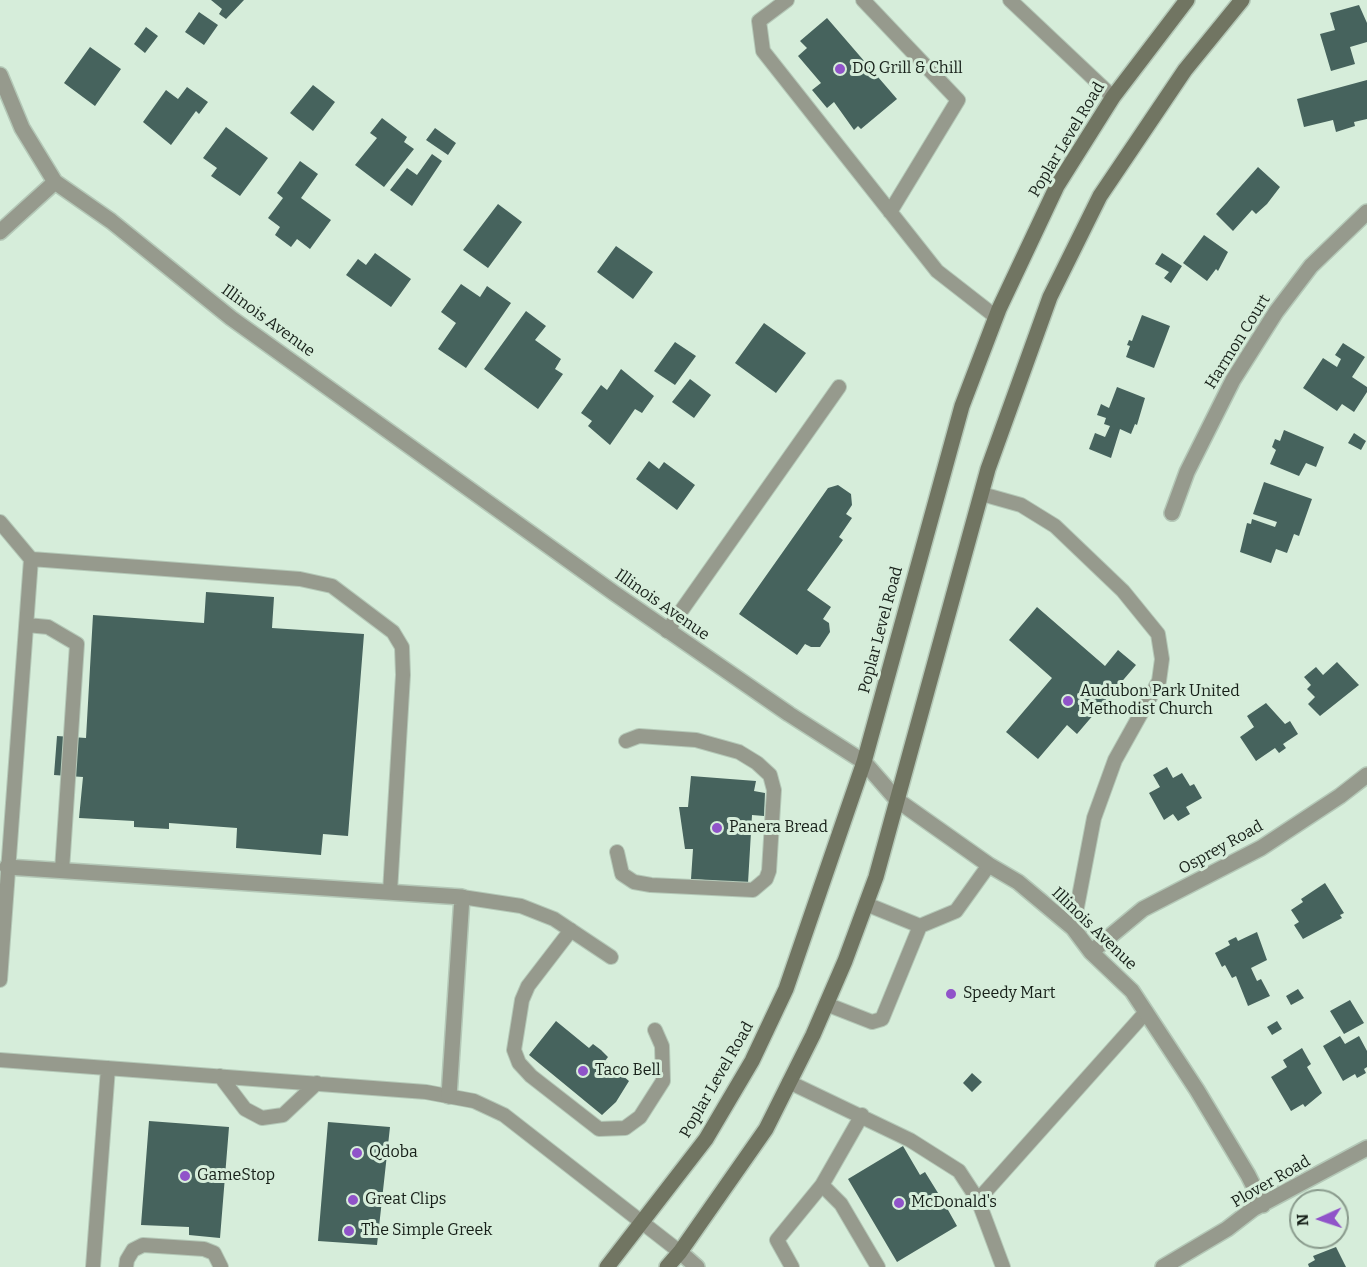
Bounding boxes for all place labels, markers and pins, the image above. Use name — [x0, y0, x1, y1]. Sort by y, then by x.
place label: DQ Grill & Chill — [852, 59, 963, 79]
marker: DQ Grill & Chill — [833, 62, 847, 76]
place label: Audubon Park United Methodist Church — [1080, 682, 1240, 720]
marker: Audubon Park United Methodist Church — [1061, 694, 1075, 708]
place label: Panera Bread — [729, 818, 828, 838]
marker: Panera Bread — [710, 821, 724, 835]
place label: Speedy Mart — [963, 984, 1056, 1004]
marker: Speedy Mart — [944, 987, 958, 1001]
place label: Taco Bell — [595, 1061, 661, 1081]
marker: Taco Bell — [576, 1064, 590, 1078]
place label: Qdoba — [369, 1143, 418, 1163]
marker: Qdoba — [350, 1146, 364, 1160]
place label: GameStop — [197, 1166, 275, 1186]
marker: GameStop — [178, 1169, 192, 1183]
place label: Great Clips — [365, 1190, 446, 1210]
marker: Great Clips — [346, 1193, 360, 1207]
place label: McDonald's — [911, 1193, 997, 1213]
marker: McDonald's — [892, 1196, 906, 1210]
place label: The Simple Greek — [361, 1221, 492, 1241]
marker: The Simple Greek — [342, 1224, 356, 1238]

